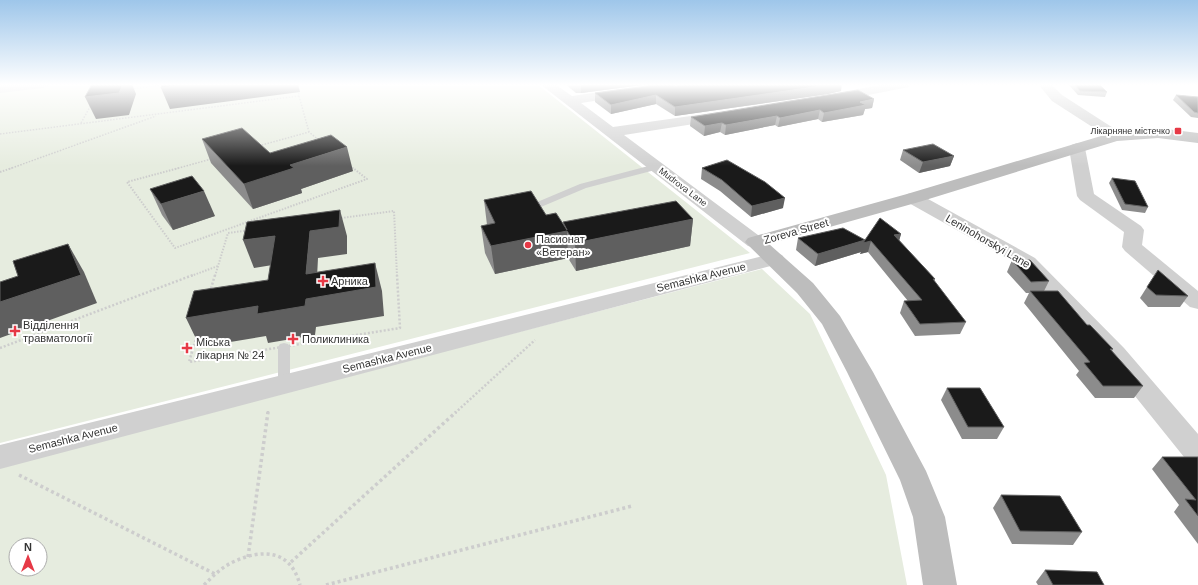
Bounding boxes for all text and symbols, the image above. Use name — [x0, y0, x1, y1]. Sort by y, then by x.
place label: Лікарняне містечко — [1090, 126, 1170, 136]
marker: Лікарняне містечко — [1173, 126, 1183, 136]
street label: Mudrova Lane — [657, 166, 709, 208]
street label: Leninohorskyi Lane — [944, 212, 1032, 270]
street label: Zoreva Street — [762, 216, 830, 246]
place label: Пасионат «Ветеран» — [536, 233, 591, 258]
marker: Пасионат «Ветеран» — [523, 240, 533, 250]
street label: Semashka Avenue — [655, 260, 747, 294]
place label: Арника — [331, 275, 369, 287]
marker: Арника — [318, 276, 328, 286]
place label: Відділення травматології — [23, 319, 92, 344]
marker: Відділення травматології — [10, 326, 20, 336]
marker: Поликлиника — [287, 333, 299, 345]
place label: Поликлиника — [302, 333, 370, 345]
place label: Міська лікарня № 24 — [196, 336, 264, 361]
street label: Semashka Avenue — [341, 341, 433, 375]
marker: Міська лікарня № 24 — [181, 342, 193, 354]
street label: Semashka Avenue — [27, 421, 119, 455]
north arrow — [8, 537, 48, 577]
text: N — [24, 541, 32, 553]

